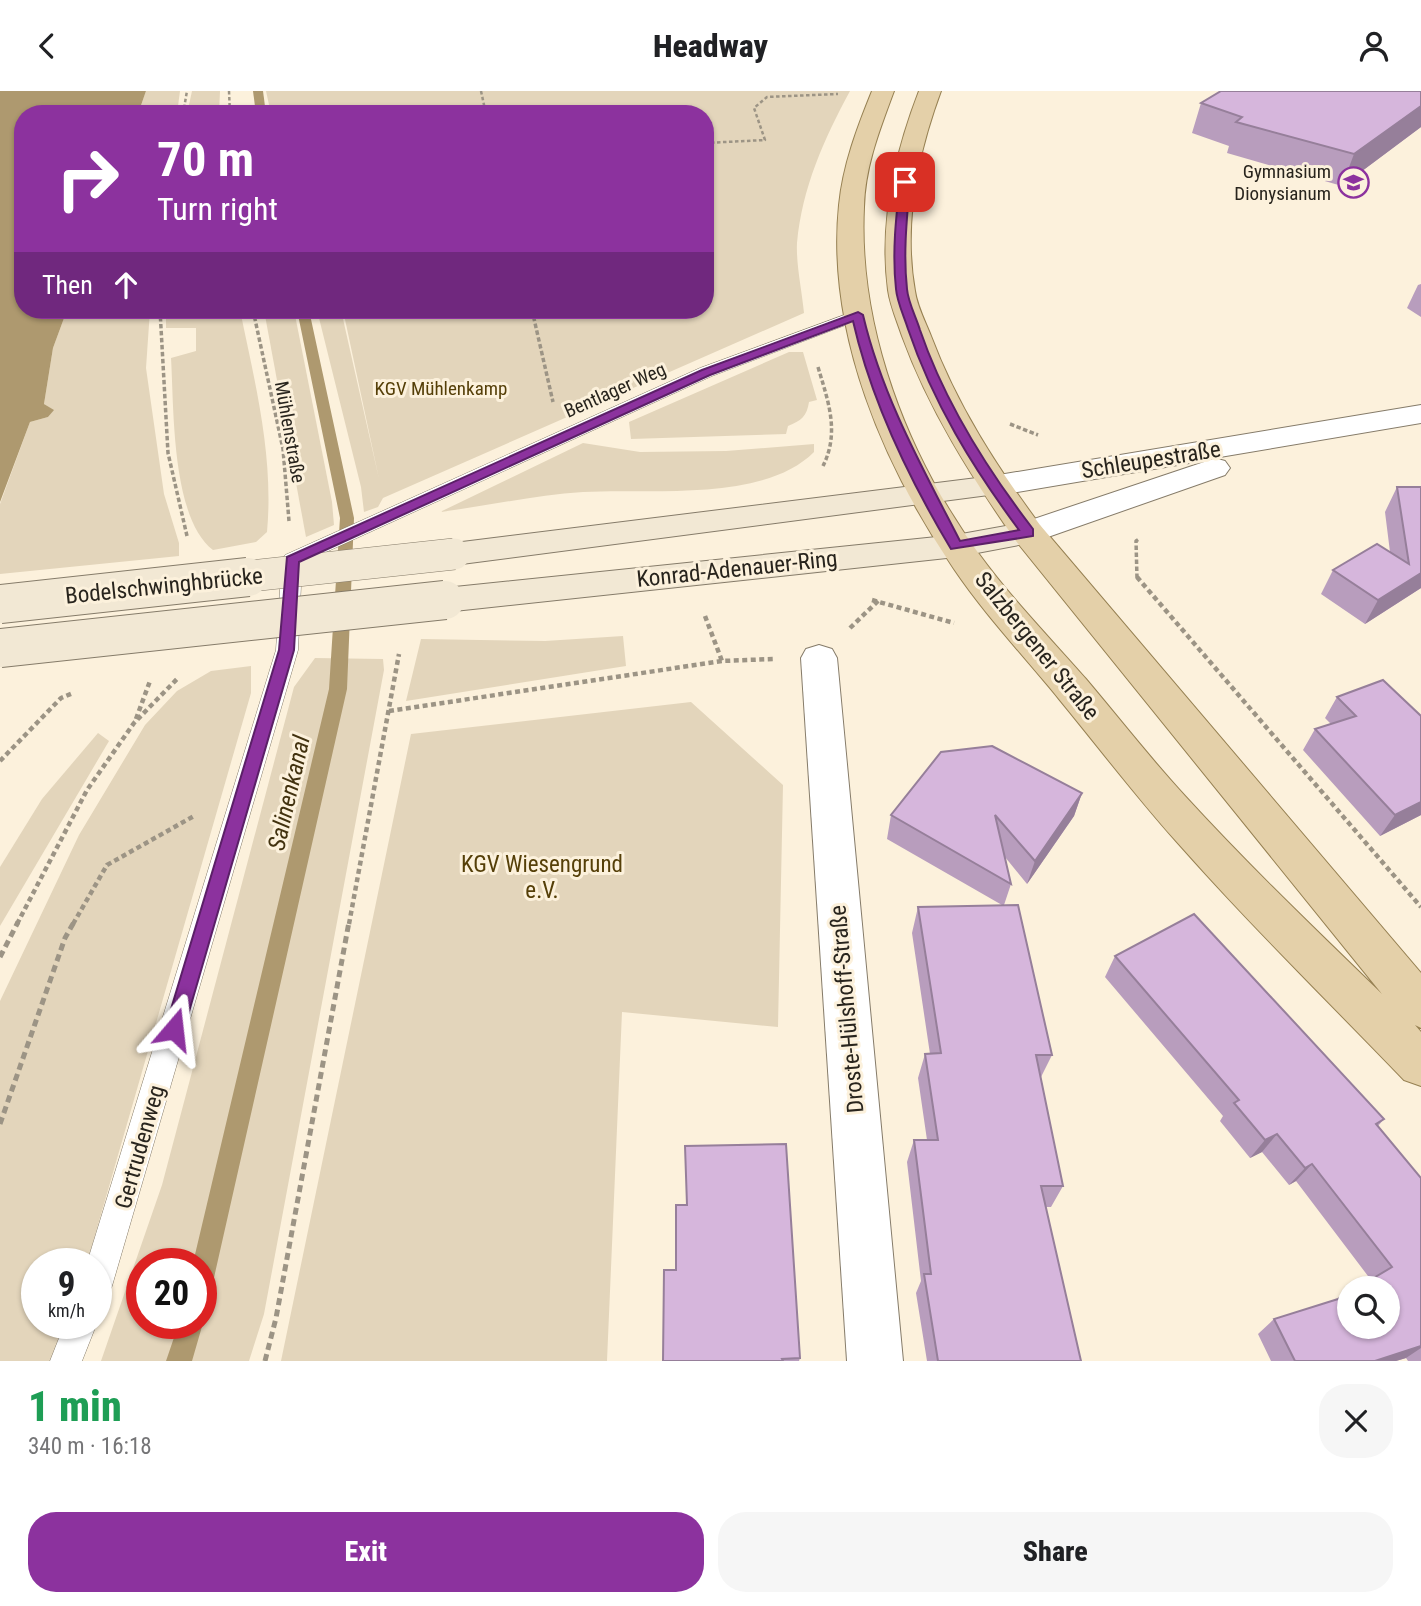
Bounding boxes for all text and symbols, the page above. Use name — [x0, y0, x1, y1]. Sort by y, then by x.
icon: back — [28, 27, 66, 65]
text: Headway — [653, 27, 768, 65]
icon: person — [1355, 27, 1393, 65]
text: 70 m — [157, 131, 254, 188]
icon: right — [42, 133, 133, 224]
pin — [875, 152, 935, 212]
place label: Gymnasium Dionysianum — [1234, 160, 1331, 205]
icon: arrive — [886, 163, 924, 201]
school or university icon: Gymnasium Dionysianum — [1337, 165, 1371, 199]
text: Turn right — [157, 190, 278, 228]
icon: ahead — [107, 266, 145, 304]
text: Then — [42, 270, 93, 300]
street label: Bentlager Weg — [561, 357, 669, 423]
park label: KGV Mühlenkamp — [375, 377, 507, 400]
street label: Mühlenstraße — [270, 379, 310, 485]
street label: Schleupestraße — [1079, 436, 1223, 484]
street label: Konrad-Adenauer-Ring — [635, 545, 839, 593]
street label: Bodelschwinghbrücke — [64, 562, 264, 610]
street label: Salzbergener Straße — [969, 567, 1105, 725]
water label: Salinenkanal — [262, 732, 316, 853]
park label: KGV Wiesengrund e.V. — [461, 851, 623, 904]
street label: Droste-Hülshoff-Straße — [824, 904, 870, 1114]
position arrow — [137, 992, 211, 1066]
street label: Gertrudenweg — [109, 1082, 171, 1212]
speed limit sign: 20 — [126, 1248, 217, 1339]
text: 9 — [58, 1264, 75, 1305]
map controls — [1337, 1276, 1400, 1339]
button: search — [1337, 1276, 1400, 1339]
text: km/h — [48, 1300, 85, 1321]
text: 1 min — [28, 1382, 122, 1431]
button: close — [1319, 1384, 1393, 1458]
text: 340 m · 16:18 — [28, 1433, 152, 1460]
button: Exit — [28, 1512, 704, 1592]
button: Share — [718, 1512, 1393, 1592]

